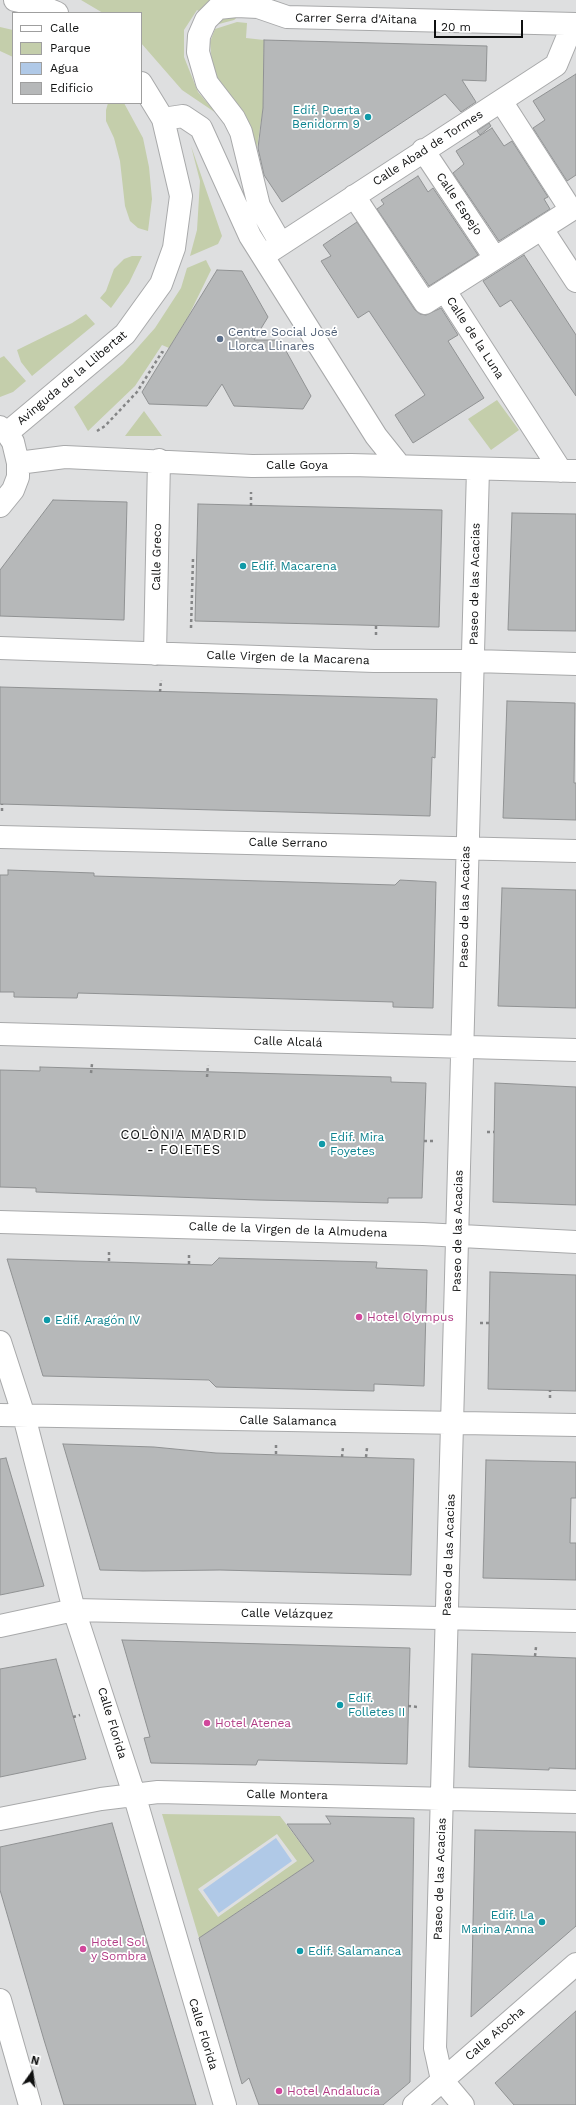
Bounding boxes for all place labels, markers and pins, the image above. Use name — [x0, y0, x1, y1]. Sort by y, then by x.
place label: Edif. Puerta Benidorm 9 — [292, 103, 360, 131]
marker: Edif. Puerta Benidorm 9 — [363, 112, 373, 122]
place label: Centre Social José Llorca Llinares — [228, 325, 338, 353]
marker: Centre Social José Llorca Llinares — [215, 334, 225, 344]
place label: Edif. Macarena — [251, 559, 337, 573]
marker: Edif. Macarena — [238, 561, 248, 571]
place label: Edif. Mira Foyetes — [330, 1130, 384, 1158]
marker: Edif. Mira Foyetes — [317, 1139, 327, 1149]
place label: Hotel Olympus — [367, 1310, 454, 1324]
marker: Hotel Olympus — [354, 1312, 364, 1322]
place label: Edif. Aragón IV — [55, 1313, 140, 1327]
marker: Edif. Aragón IV — [42, 1315, 52, 1325]
place label: Edif. Folletes II — [348, 1691, 405, 1719]
marker: Edif. Folletes II — [335, 1700, 345, 1710]
place label: Hotel Atenea — [215, 1716, 291, 1730]
marker: Hotel Atenea — [202, 1718, 212, 1728]
place label: Edif. La Marina Anna — [461, 1908, 534, 1936]
marker: Edif. La Marina Anna — [537, 1917, 547, 1927]
place label: Hotel Sol y Sombra — [91, 1935, 147, 1963]
marker: Hotel Sol y Sombra — [78, 1944, 88, 1954]
place label: Edif. Salamanca — [308, 1944, 401, 1958]
marker: Edif. Salamanca — [295, 1946, 305, 1956]
place label: Hotel Andalucía — [287, 2084, 380, 2098]
marker: Hotel Andalucía — [274, 2086, 284, 2096]

